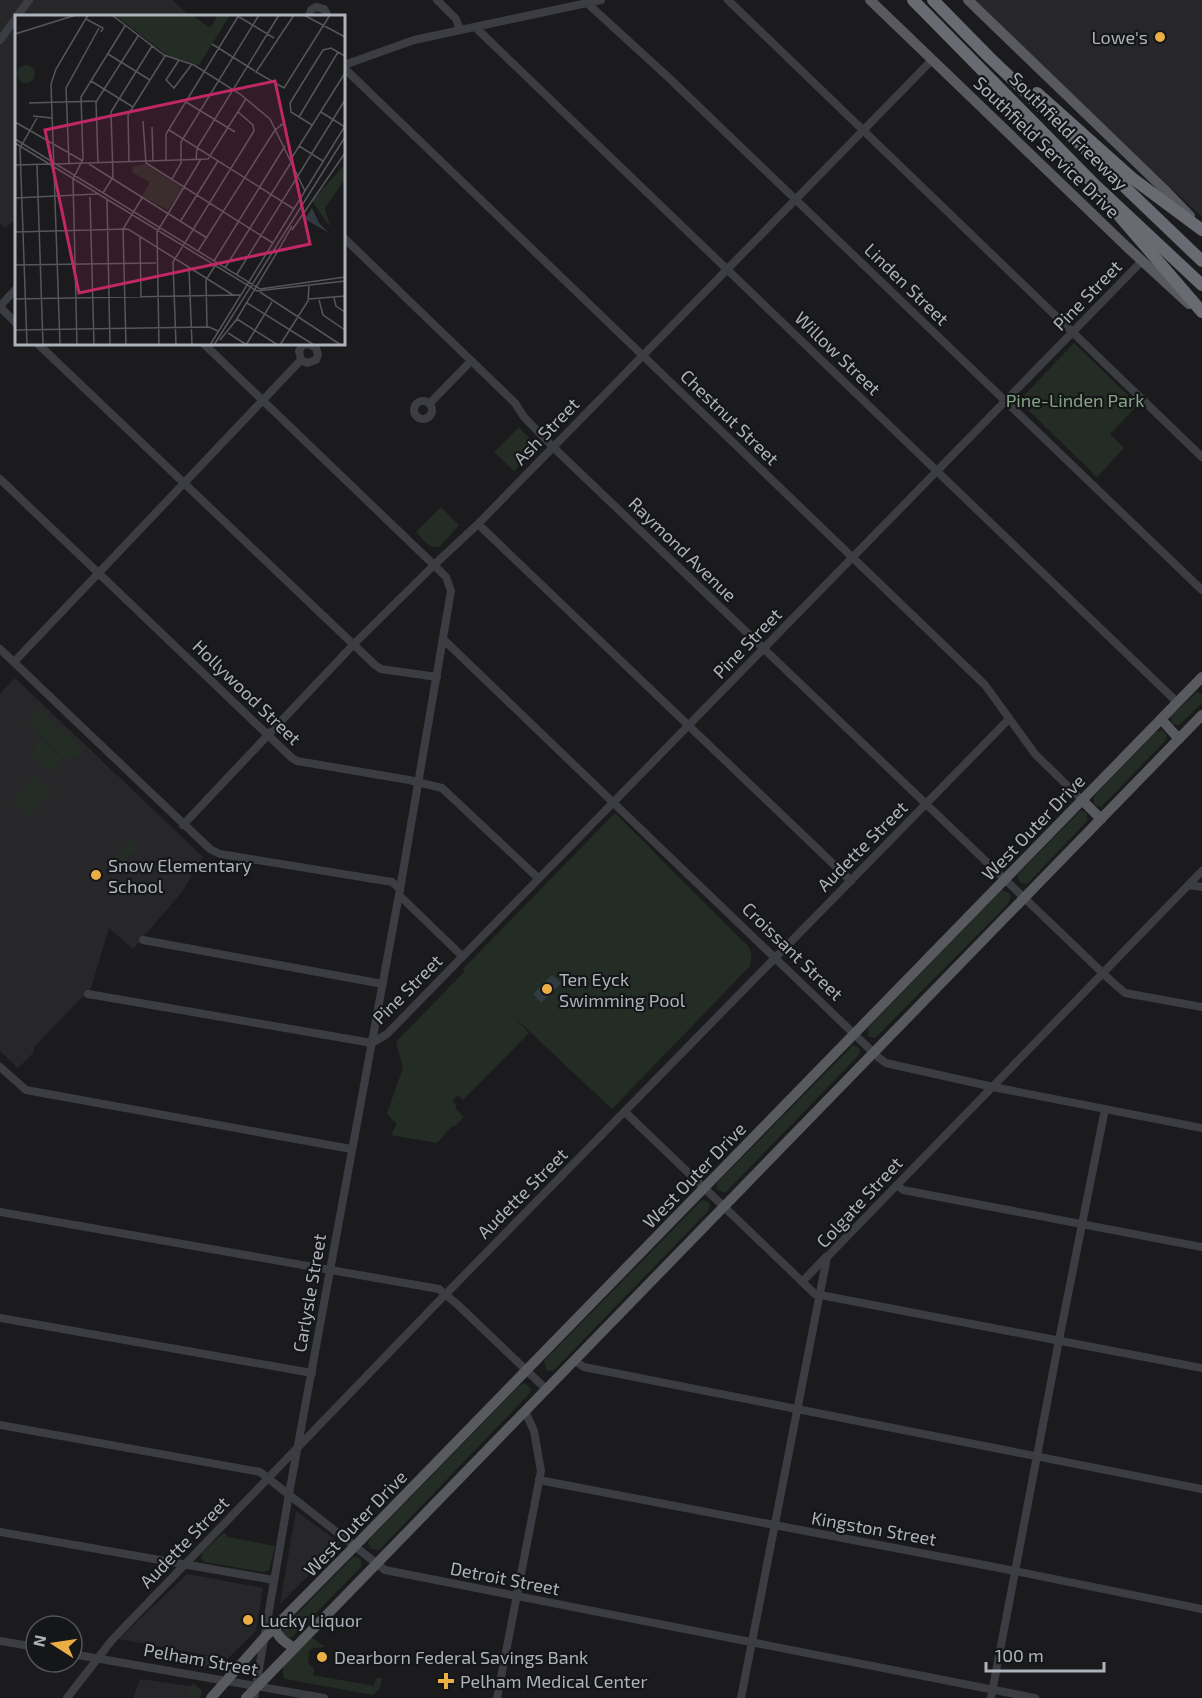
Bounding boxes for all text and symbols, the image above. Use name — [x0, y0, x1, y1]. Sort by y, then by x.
inset map — [15, 15, 345, 345]
place label: Lowe's — [1091, 26, 1148, 48]
marker: Lowe's — [1153, 30, 1167, 44]
street label: Southfield Freeway — [1005, 67, 1133, 195]
street label: Southfield Service Drive — [970, 72, 1124, 222]
street label: Linden Street — [860, 238, 954, 330]
street label: Pine Street — [1048, 255, 1126, 335]
street label: Willow Street — [790, 307, 886, 400]
street label: Chestnut Street — [676, 365, 784, 469]
park label: Pine-Linden Park — [1006, 389, 1144, 411]
street label: Ash Street — [509, 393, 583, 469]
street label: Raymond Avenue — [625, 492, 741, 606]
street label: Pine Street — [708, 603, 786, 683]
street label: Hollywood Street — [188, 635, 306, 749]
street label: West Outer Drive — [977, 769, 1089, 885]
street label: Audette Street — [812, 796, 912, 896]
place label: Snow Elementary School — [108, 854, 252, 897]
marker: Snow Elementary School — [89, 868, 103, 882]
street label: Croissant Street — [738, 897, 848, 1005]
street label: Pine Street — [368, 950, 446, 1028]
place label: Ten Eyck Swimming Pool — [559, 968, 686, 1011]
marker: Ten Eyck Swimming Pool — [540, 982, 554, 996]
street label: West Outer Drive — [638, 1117, 750, 1233]
street label: Audette Street — [472, 1143, 572, 1243]
street label: Colgate Street — [811, 1152, 907, 1252]
street label: Carlysle Street — [288, 1232, 330, 1354]
street label: West Outer Drive — [299, 1465, 411, 1581]
street label: Audette Street — [135, 1492, 233, 1592]
street label: Kingston Street — [810, 1506, 938, 1550]
street label: Detroit Street — [448, 1557, 562, 1599]
place label: Lucky Liquor — [260, 1609, 362, 1631]
marker: Lucky Liquor — [241, 1613, 255, 1627]
north arrow — [24, 1614, 84, 1674]
text: N — [28, 1633, 49, 1648]
scale bar — [986, 1635, 1104, 1673]
street label: Pelham Street — [142, 1638, 260, 1680]
text: 100 m — [995, 1644, 1044, 1666]
place label: Dearborn Federal Savings Bank — [334, 1646, 588, 1668]
marker: Dearborn Federal Savings Bank — [315, 1650, 329, 1664]
place label: Pelham Medical Center — [460, 1670, 648, 1692]
marker: Pelham Medical Center — [437, 1672, 455, 1690]

